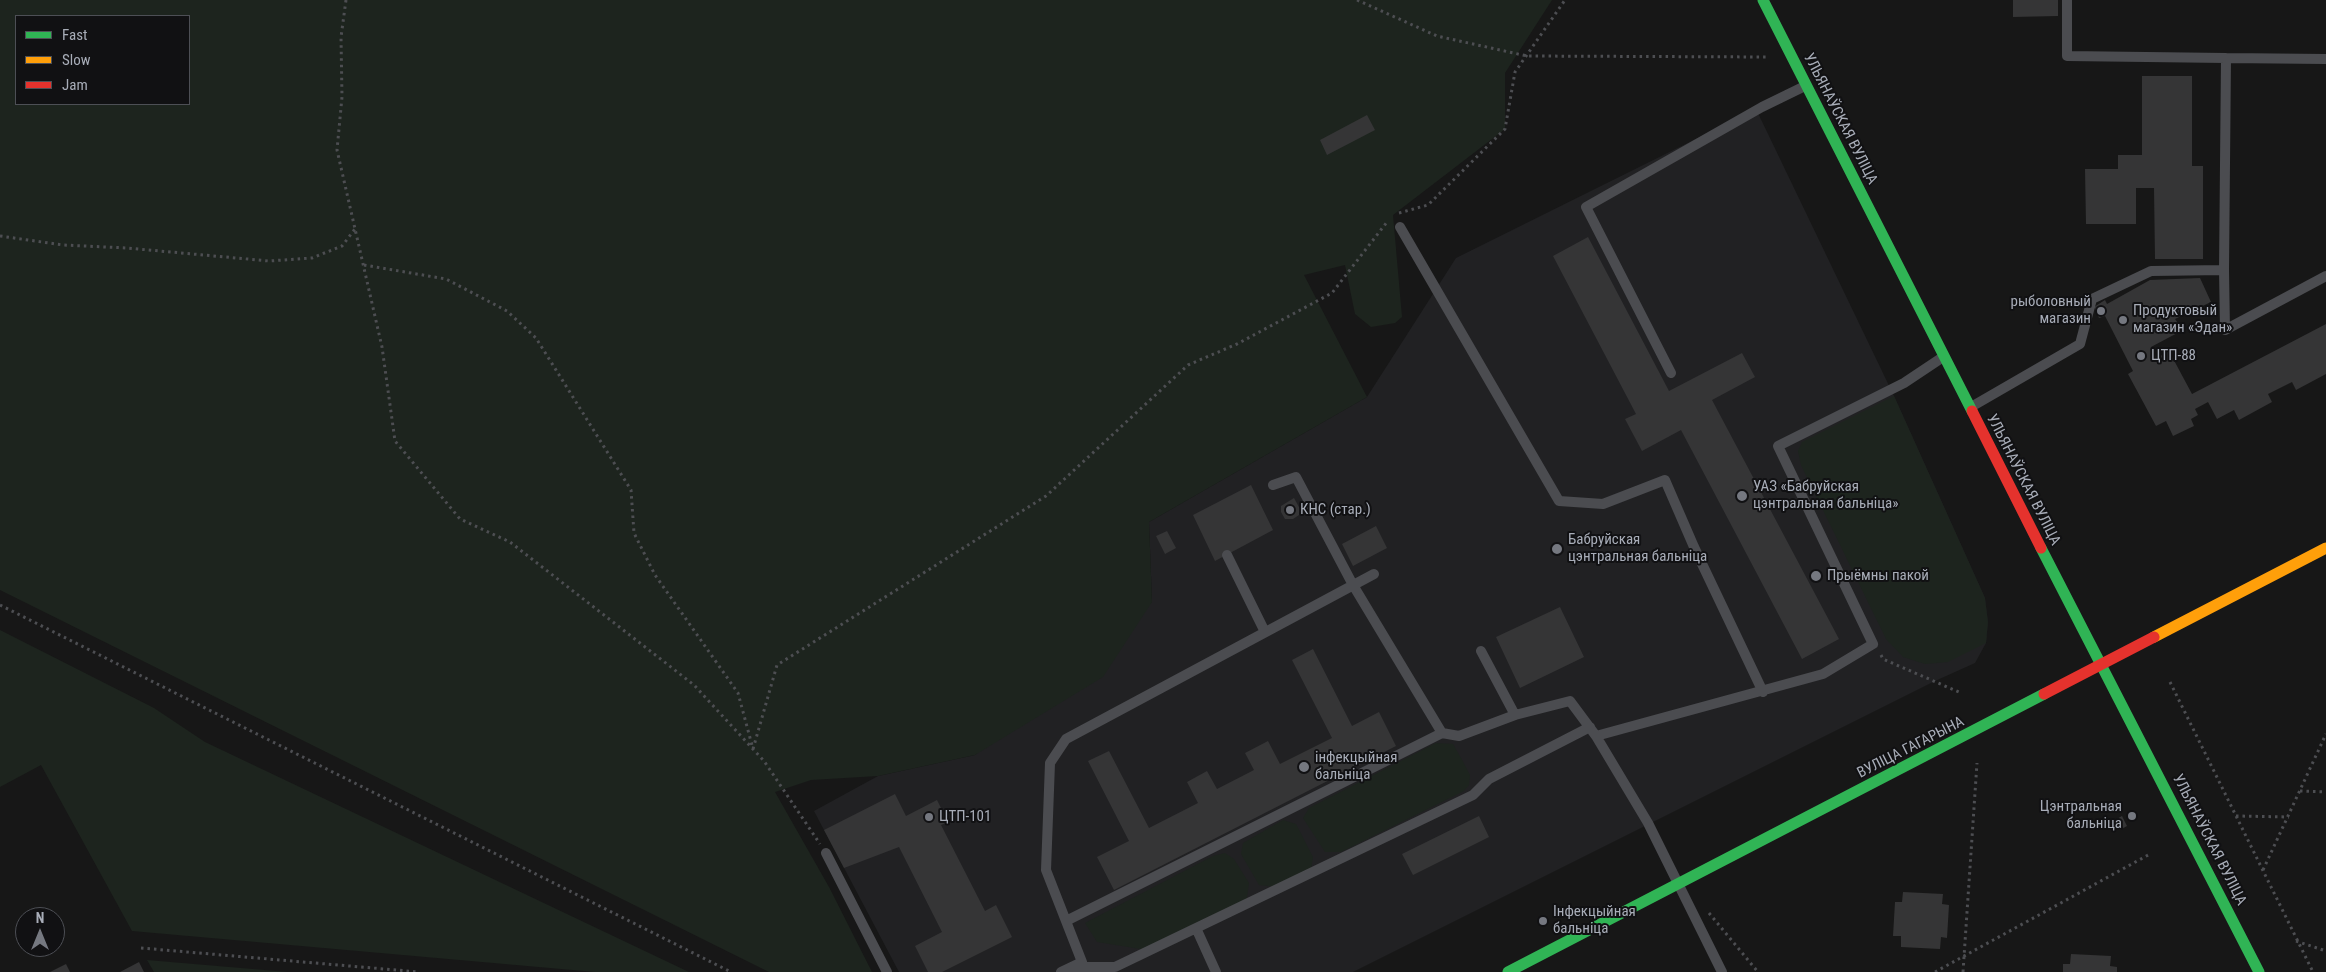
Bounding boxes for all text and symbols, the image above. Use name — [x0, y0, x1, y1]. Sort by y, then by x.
legend — [15, 15, 190, 105]
text: Fast — [62, 26, 87, 44]
street label: УЛЬЯНАЎСКАЯ ВУЛІЦА — [1799, 50, 1881, 188]
text: Slow — [62, 51, 91, 69]
text: Jam — [62, 76, 88, 94]
place label: рыболовный магазин — [2011, 293, 2091, 328]
place label: Продуктовый магазин «Эдан» — [2133, 302, 2232, 337]
marker: рыболовный магазин — [2095, 305, 2107, 317]
marker: Продуктовый магазин «Эдан» — [2117, 314, 2129, 326]
place label: ЦТП-88 — [2151, 347, 2196, 365]
marker: ЦТП-88 — [2135, 350, 2147, 362]
street label: УЛЬЯНАЎСКАЯ ВУЛІЦА — [1982, 411, 2064, 549]
place label: УАЗ «Бабруйская цэнтральная бальніца» — [1753, 478, 1899, 513]
marker: УАЗ «Бабруйская цэнтральная бальніца» — [1735, 489, 1749, 503]
place label: КНС (стар.) — [1300, 501, 1371, 519]
marker: КНС (стар.) — [1284, 504, 1296, 516]
place label: Бабруйская цэнтральная бальніца — [1568, 531, 1707, 566]
marker: Бабруйская цэнтральная бальніца — [1550, 542, 1564, 556]
place label: Прыёмны пакой — [1827, 567, 1929, 585]
marker: Прыёмны пакой — [1809, 569, 1823, 583]
street label: ВУЛІЦА ГАГАРЫНА — [1855, 713, 1967, 783]
place label: інфекцыйная бальніца — [1315, 749, 1398, 784]
marker: інфекцыйная бальніца — [1297, 760, 1311, 774]
street label: УЛЬЯНАЎСКАЯ ВУЛІЦА — [2168, 771, 2250, 909]
place label: Цэнтральная бальніца — [2040, 798, 2122, 833]
place label: ЦТП-101 — [939, 808, 991, 826]
marker: Цэнтральная бальніца — [2126, 810, 2138, 822]
marker: ЦТП-101 — [923, 811, 935, 823]
place label: Інфекцыйная бальніца — [1553, 903, 1636, 938]
north arrow — [15, 907, 65, 957]
text: N — [36, 910, 44, 926]
marker: Інфекцыйная бальніца — [1537, 915, 1549, 927]

